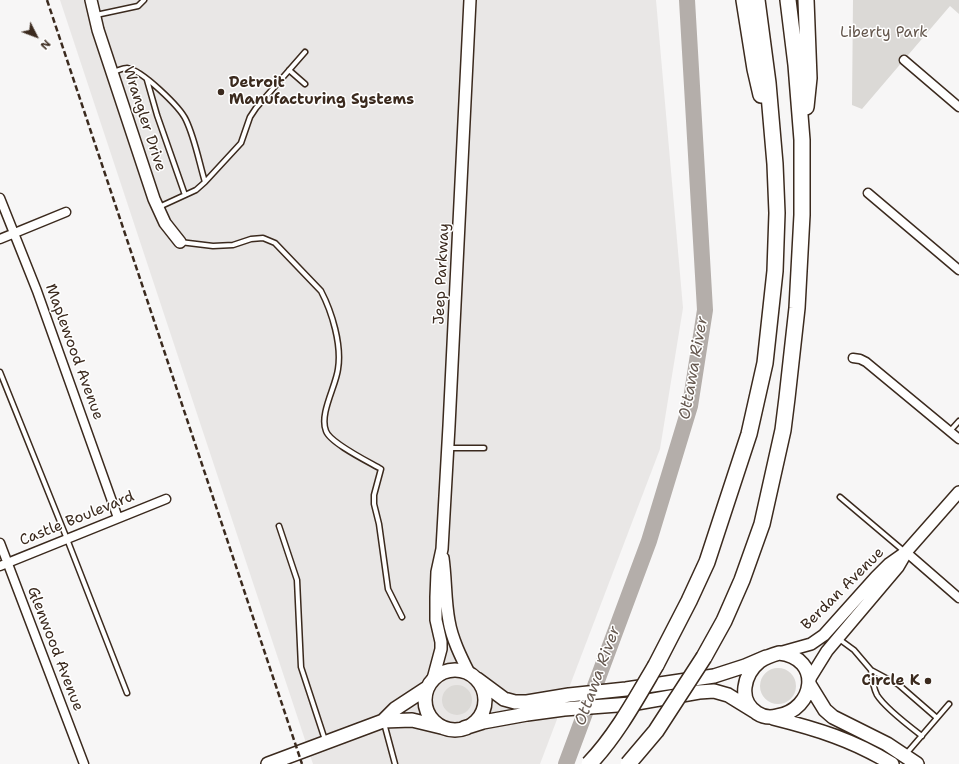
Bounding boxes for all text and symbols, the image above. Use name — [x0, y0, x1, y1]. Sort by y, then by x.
north arrow — [16, 16, 56, 56]
park label: Liberty Park — [840, 24, 928, 42]
text: N — [37, 36, 54, 53]
street label: Wrangler Drive — [119, 64, 169, 174]
place label: Detroit Manufacturing Systems — [229, 74, 414, 109]
marker: Detroit Manufacturing Systems — [216, 87, 226, 97]
street label: Jeep Parkway — [430, 223, 454, 325]
street label: Maplewood Avenue — [41, 282, 107, 422]
water label: Ottawa River — [675, 315, 713, 421]
street label: Castle Boulevard — [17, 488, 137, 550]
street label: Berdan Avenue — [798, 544, 888, 634]
street label: Glenwood Avenue — [23, 584, 87, 714]
water label: Ottawa River — [571, 624, 625, 728]
place label: Circle K — [862, 672, 920, 690]
marker: Circle K — [923, 676, 933, 686]

